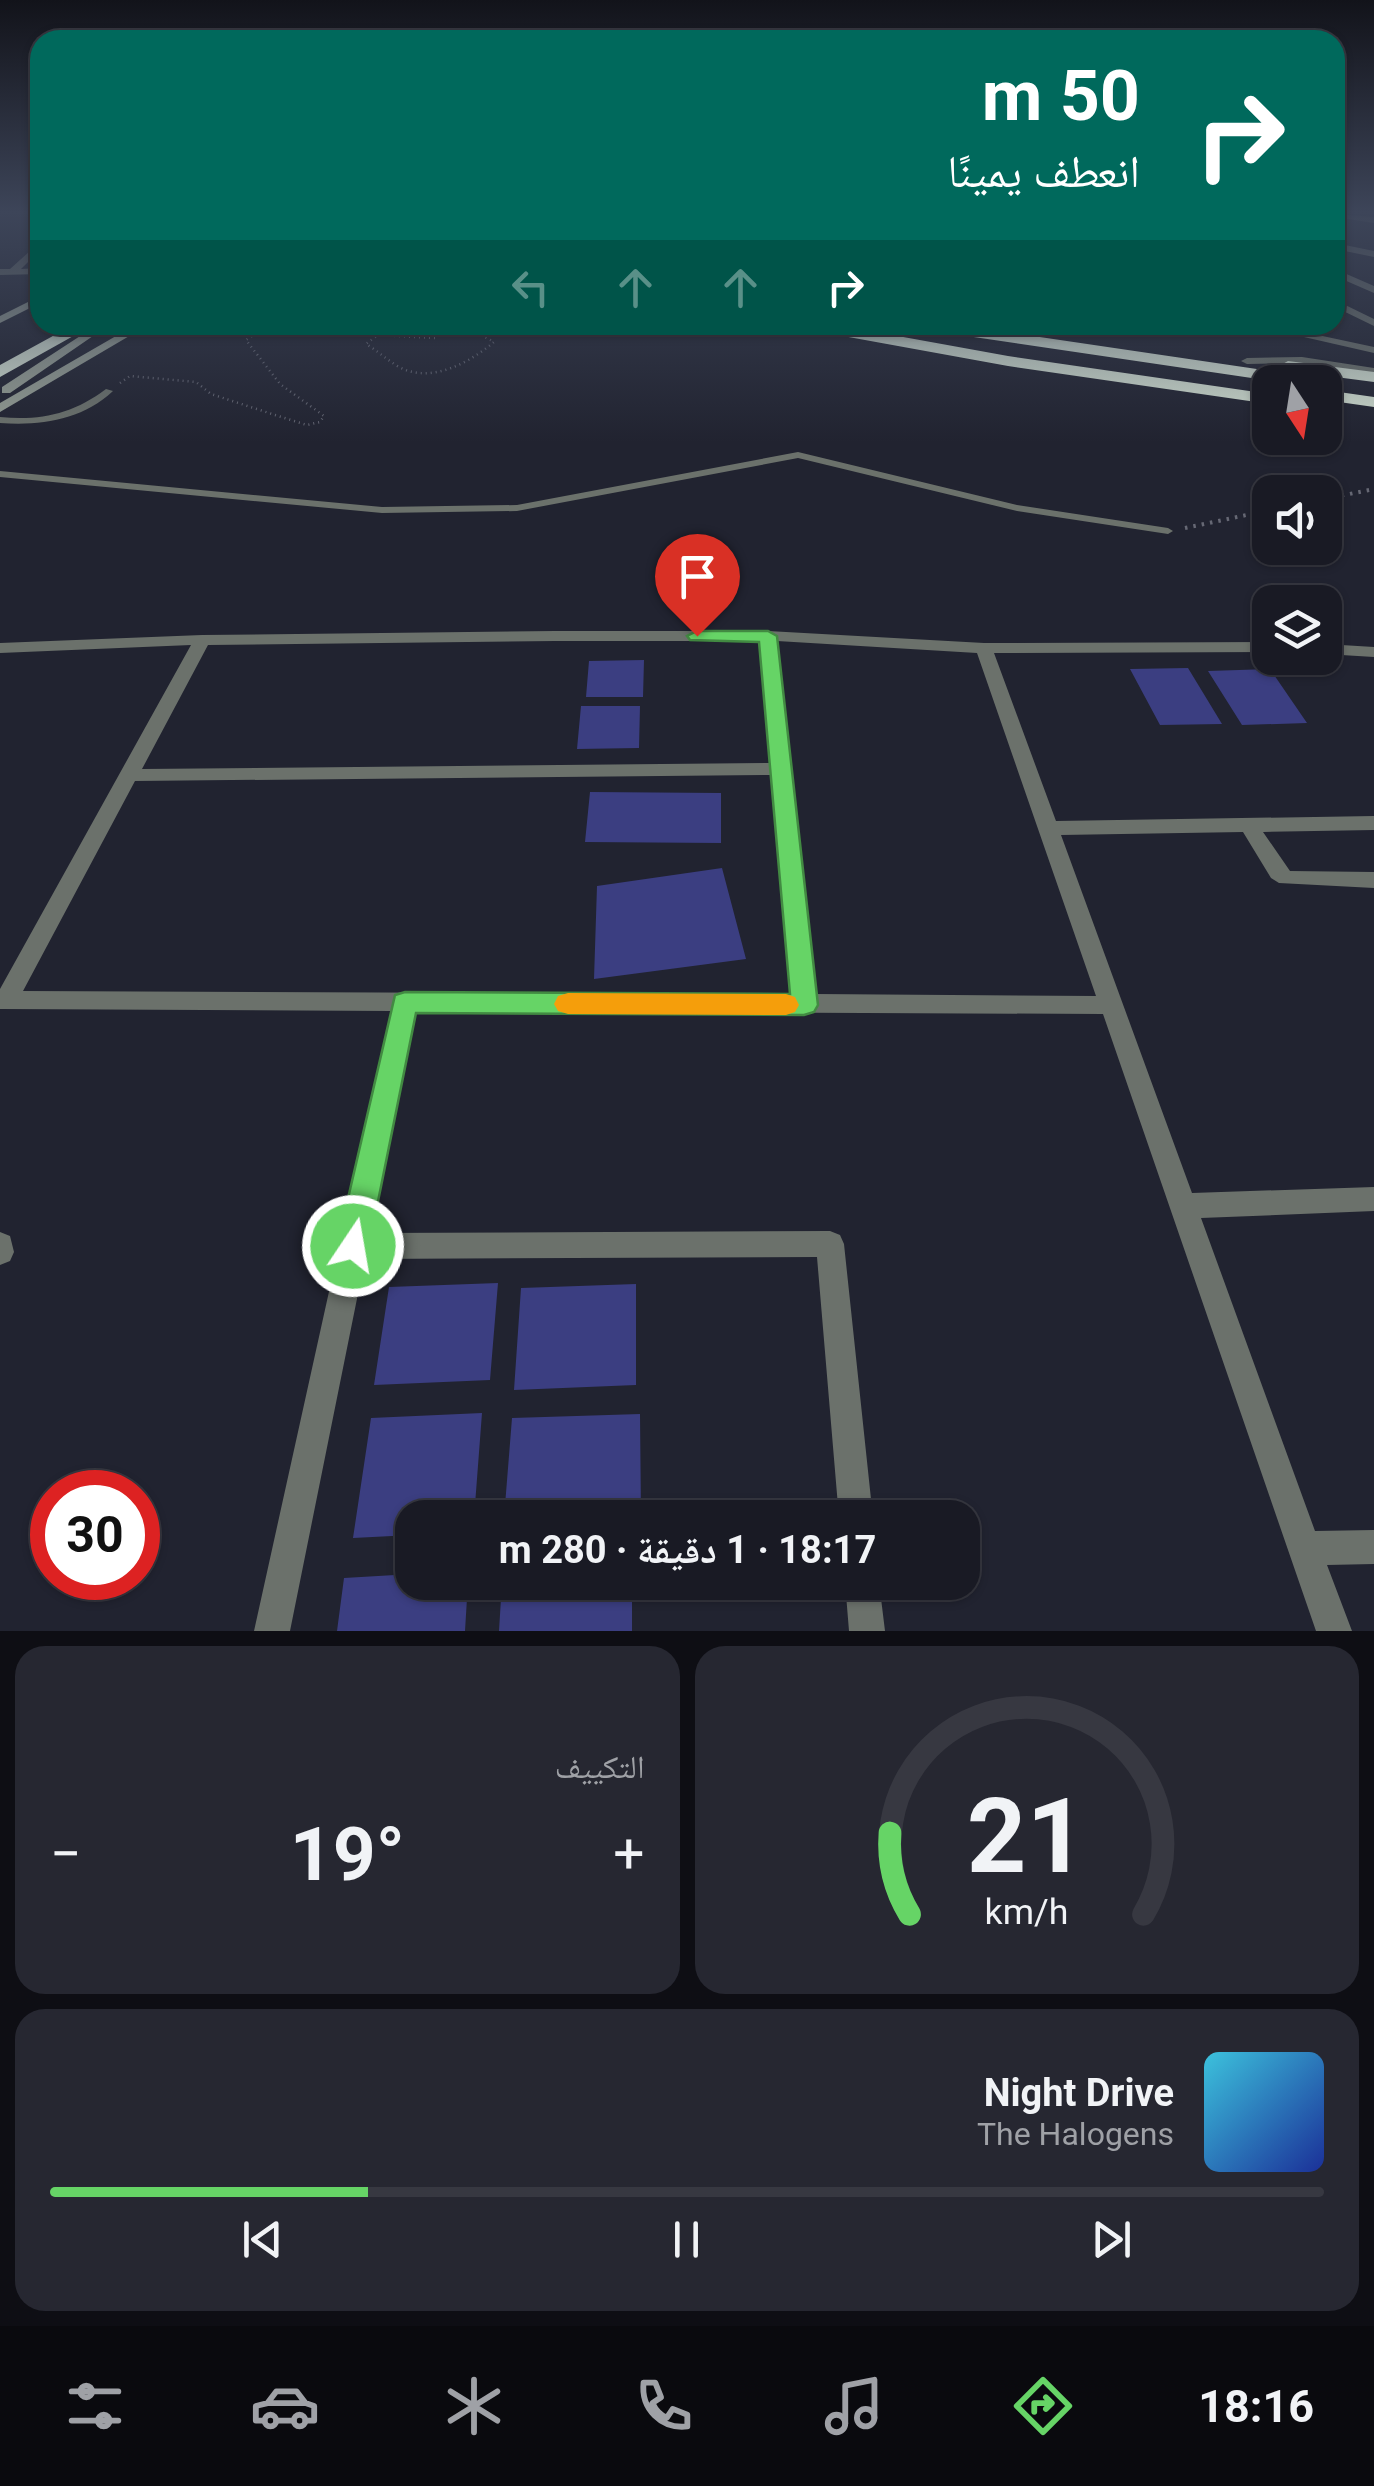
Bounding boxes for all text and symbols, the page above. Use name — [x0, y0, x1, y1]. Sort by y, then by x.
text: 50 m — [982, 55, 1140, 137]
icon: right — [1175, 70, 1305, 200]
text: انعطف يمينًا — [947, 145, 1140, 198]
icon: left — [503, 260, 558, 315]
icon: ahead — [608, 260, 663, 315]
icon: ahead — [713, 260, 768, 315]
icon: right — [818, 260, 873, 315]
north arrow — [1252, 365, 1342, 455]
map controls — [1252, 365, 1342, 675]
button: sound — [1252, 475, 1342, 565]
pin — [655, 534, 740, 637]
icon: arrive — [670, 549, 725, 604]
button: layers — [1252, 585, 1342, 675]
position arrow — [301, 1194, 405, 1298]
speed limit sign: 30 — [30, 1470, 160, 1600]
text: 18:17 · 1 دقيقة · 280 m — [499, 1528, 876, 1572]
text: التكييف — [555, 1748, 645, 1786]
text: 21 — [967, 1776, 1086, 1897]
text: 19° — [290, 1810, 405, 1898]
text: − — [50, 1822, 81, 1886]
text: + — [613, 1822, 645, 1886]
text: km/h — [985, 1891, 1069, 1933]
text: Night Drive — [984, 2071, 1174, 2115]
text: The Halogens — [977, 2115, 1174, 2153]
icon: previous — [235, 2212, 290, 2267]
icon: pause — [659, 2212, 714, 2267]
icon: next — [1084, 2212, 1139, 2267]
icon: filters — [60, 2371, 130, 2441]
icon: car — [250, 2371, 320, 2441]
icon: climate — [439, 2371, 509, 2441]
icon: phone — [629, 2371, 699, 2441]
icon: music — [819, 2371, 889, 2441]
icon: directions — [1008, 2371, 1078, 2441]
text: 18:16 — [1198, 2380, 1314, 2433]

